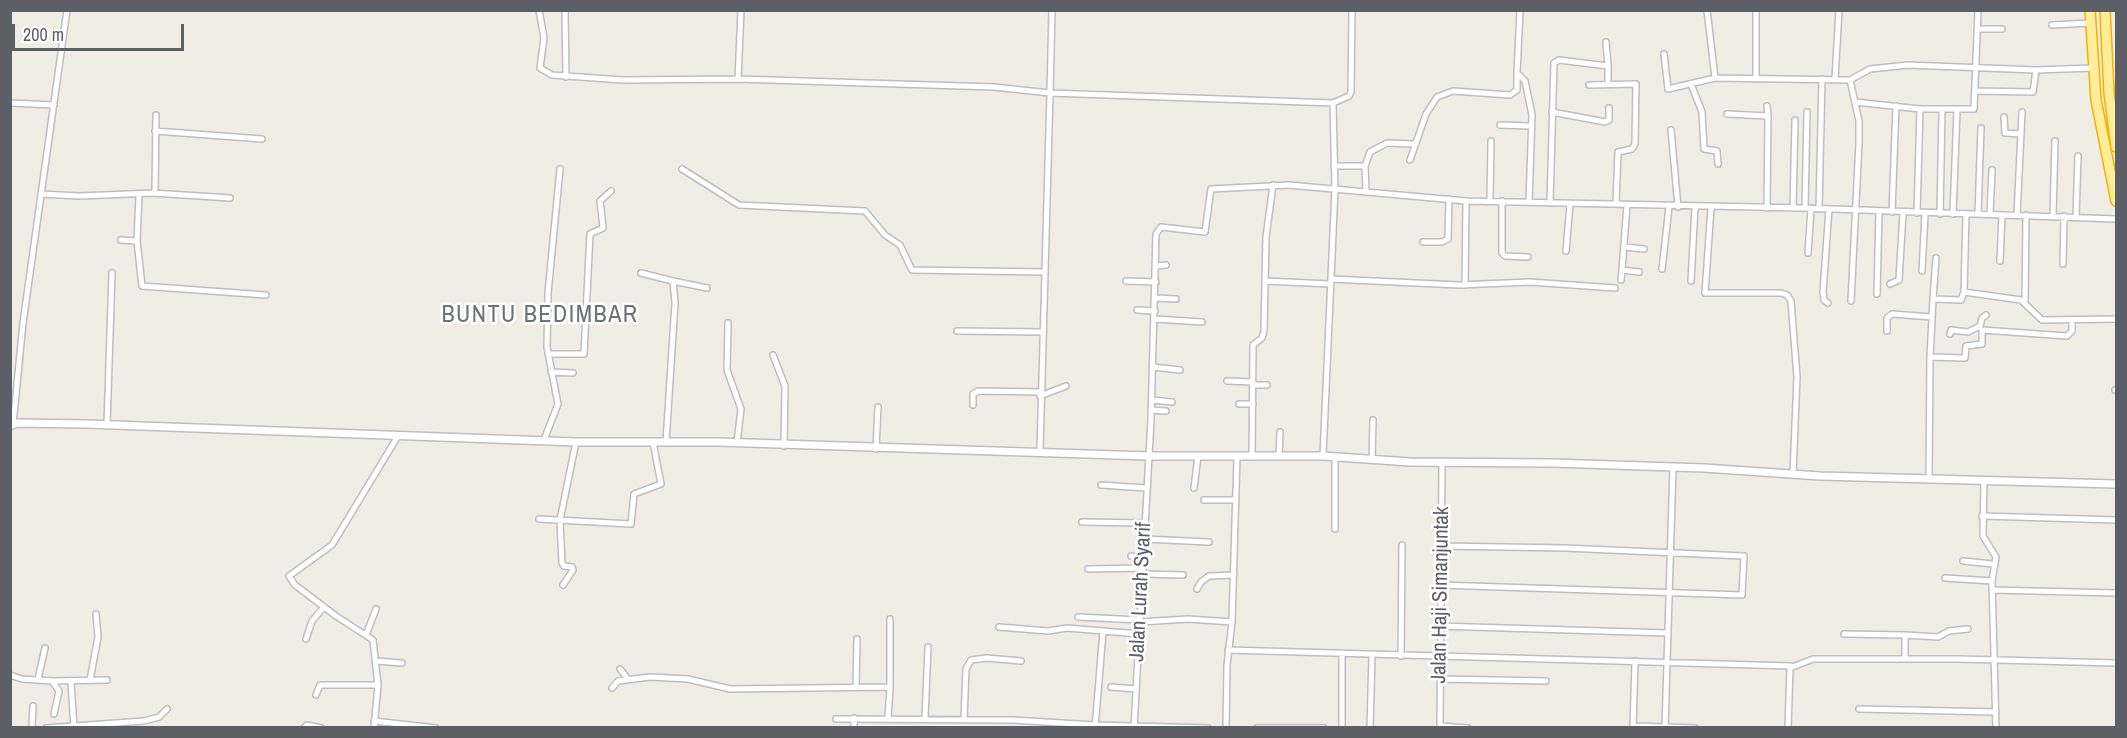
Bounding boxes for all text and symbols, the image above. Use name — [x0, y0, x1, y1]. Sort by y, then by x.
scale bar — [15, 12, 188, 50]
text: 200 m — [23, 22, 64, 47]
district label: BUNTU BEDIMBAR — [441, 302, 639, 330]
street label: Jalan Haji Simanjuntak — [1427, 506, 1455, 684]
street label: Jalan Lurah Syarif — [1125, 522, 1157, 662]

